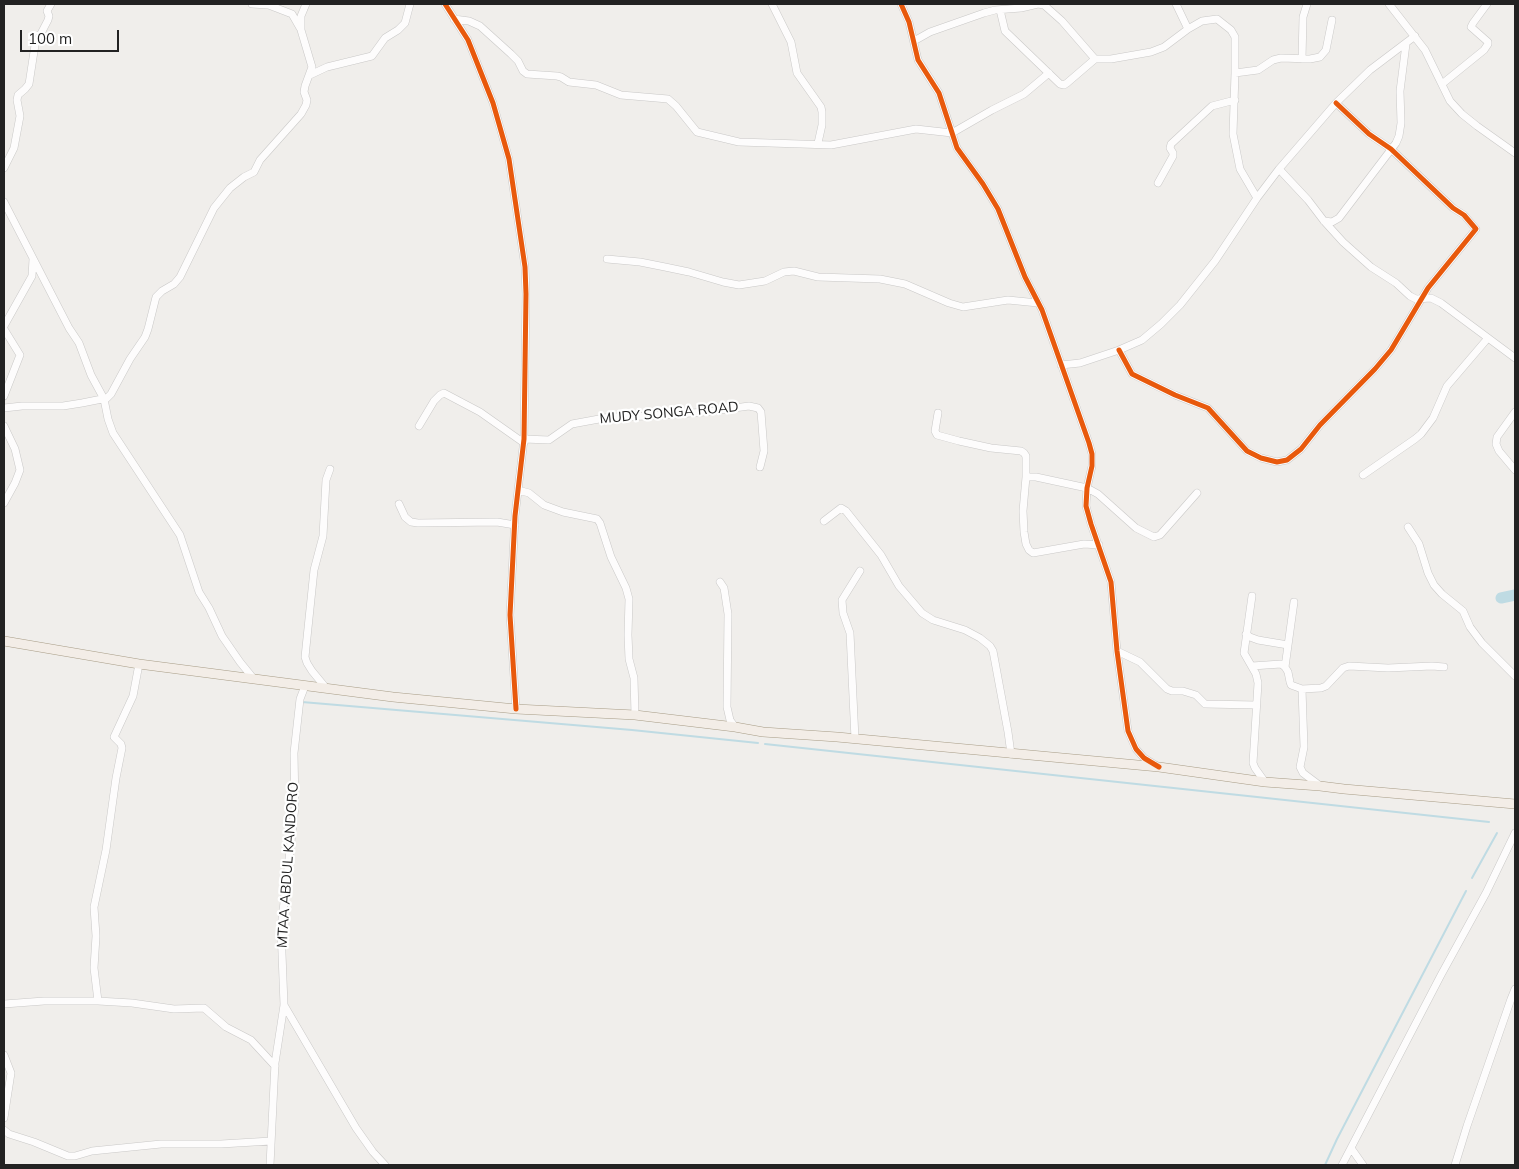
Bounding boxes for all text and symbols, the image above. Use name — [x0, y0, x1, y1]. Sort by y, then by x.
scale bar — [22, 20, 121, 52]
text: 100 m — [28, 29, 72, 48]
street label: MUDY SONGA ROAD — [599, 399, 739, 427]
street label: MTAA ABDUL KANDORO — [274, 781, 302, 949]

